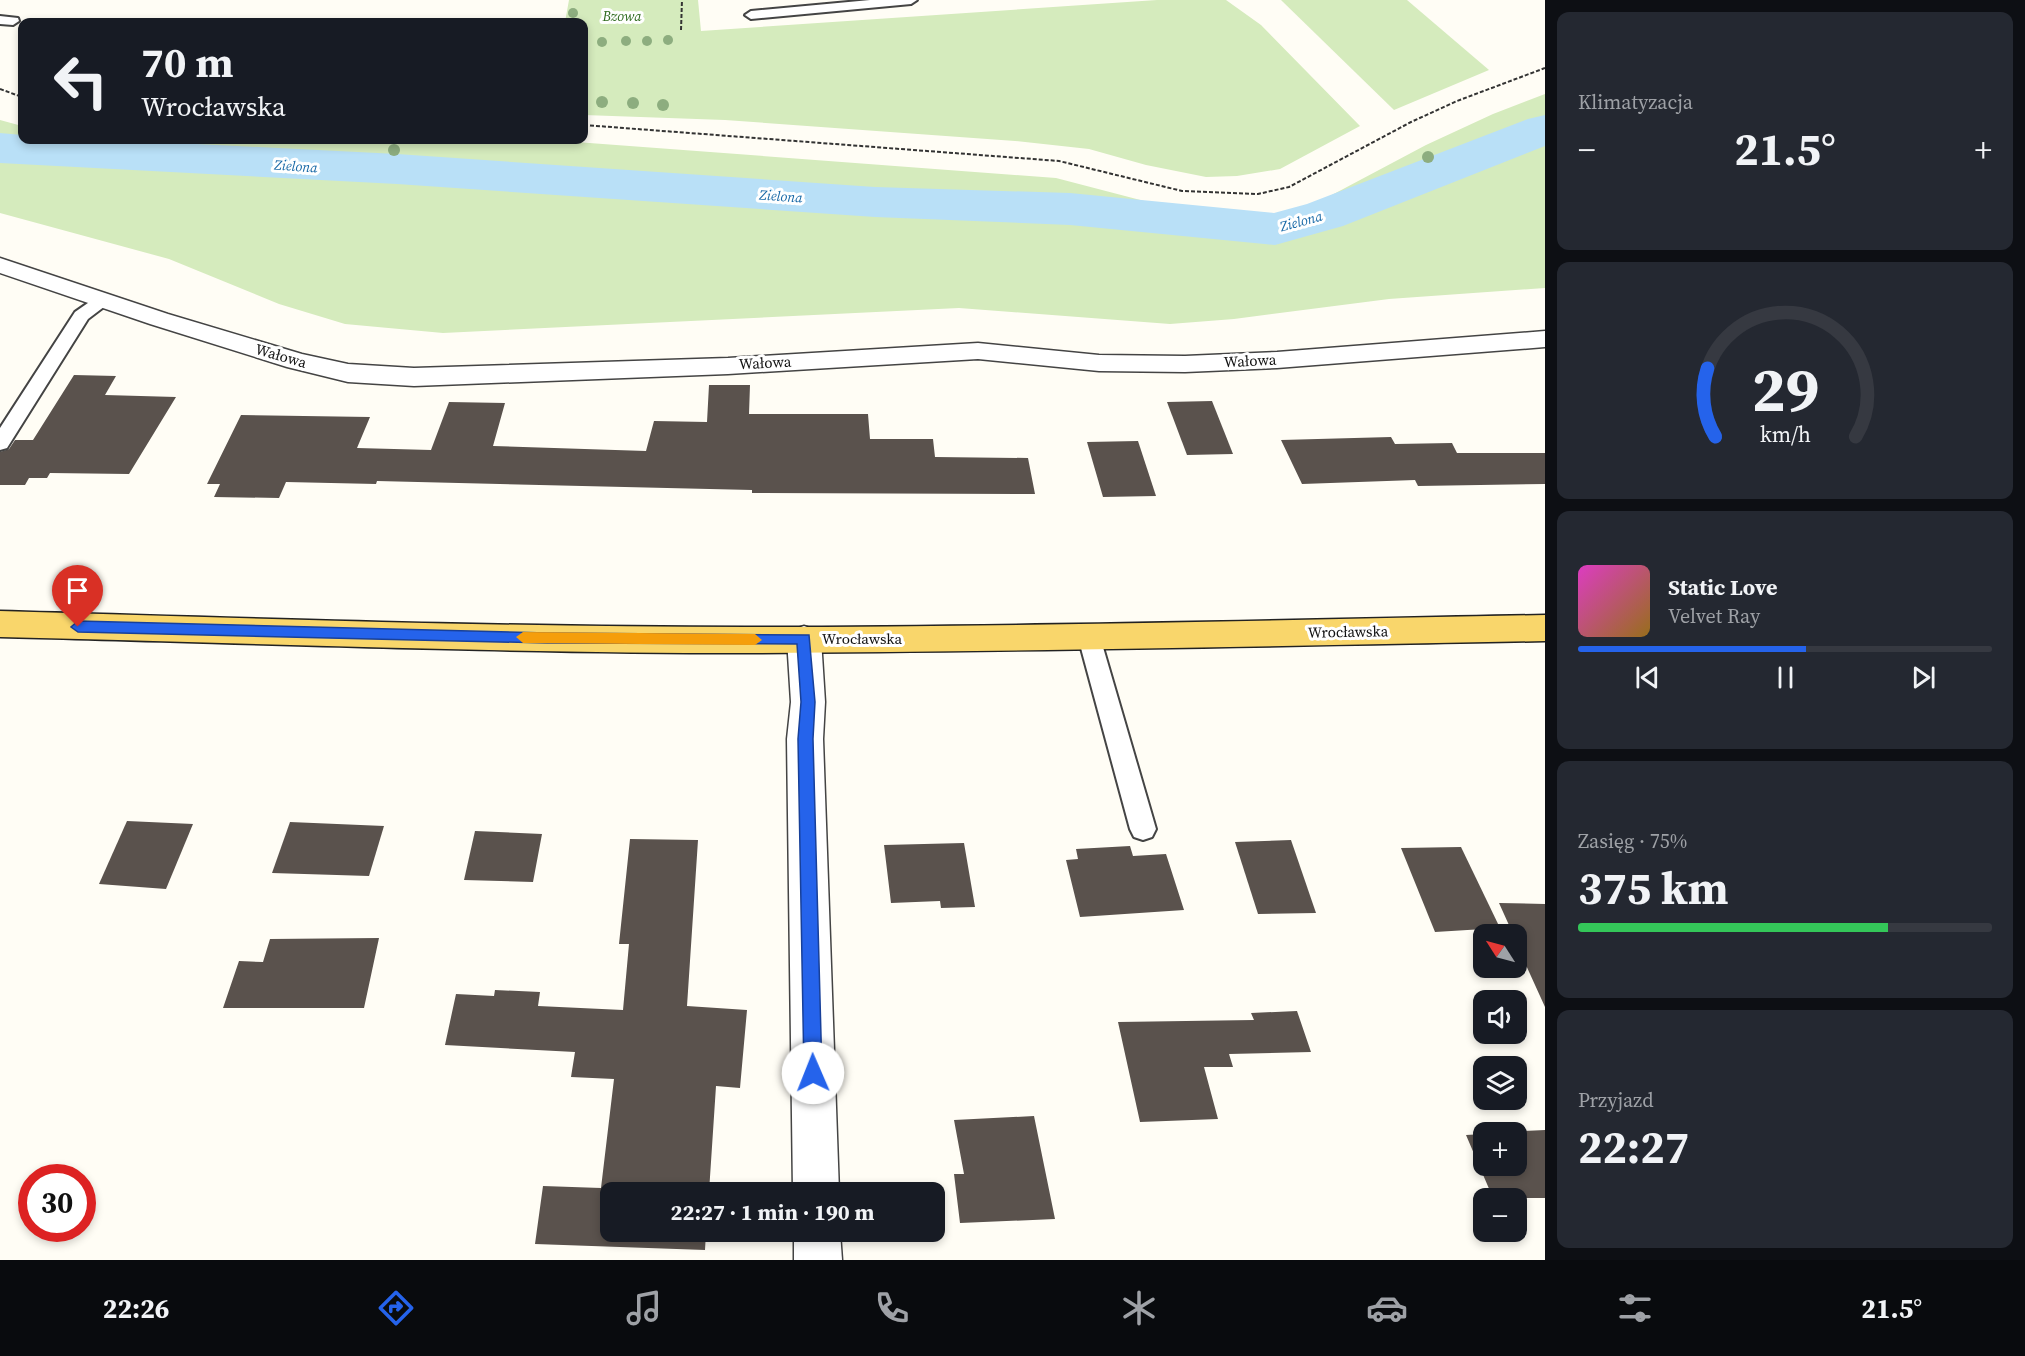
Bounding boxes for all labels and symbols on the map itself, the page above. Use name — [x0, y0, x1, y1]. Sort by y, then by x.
park label: Bzowa — [601, 6, 642, 26]
water label: Zielona — [273, 154, 319, 178]
water label: Zielona — [758, 184, 804, 208]
water label: Zielona — [1277, 206, 1325, 237]
street label: Wałowa — [253, 338, 310, 373]
street label: Wałowa — [1223, 349, 1277, 372]
street label: Wałowa — [738, 351, 792, 374]
pin — [52, 565, 103, 627]
street label: Wrocławska — [1308, 620, 1389, 643]
street label: Wrocławska — [822, 628, 903, 649]
north arrow — [1473, 924, 1527, 978]
position arrow — [781, 1041, 845, 1105]
speed limit sign: 30 — [18, 1164, 96, 1242]

